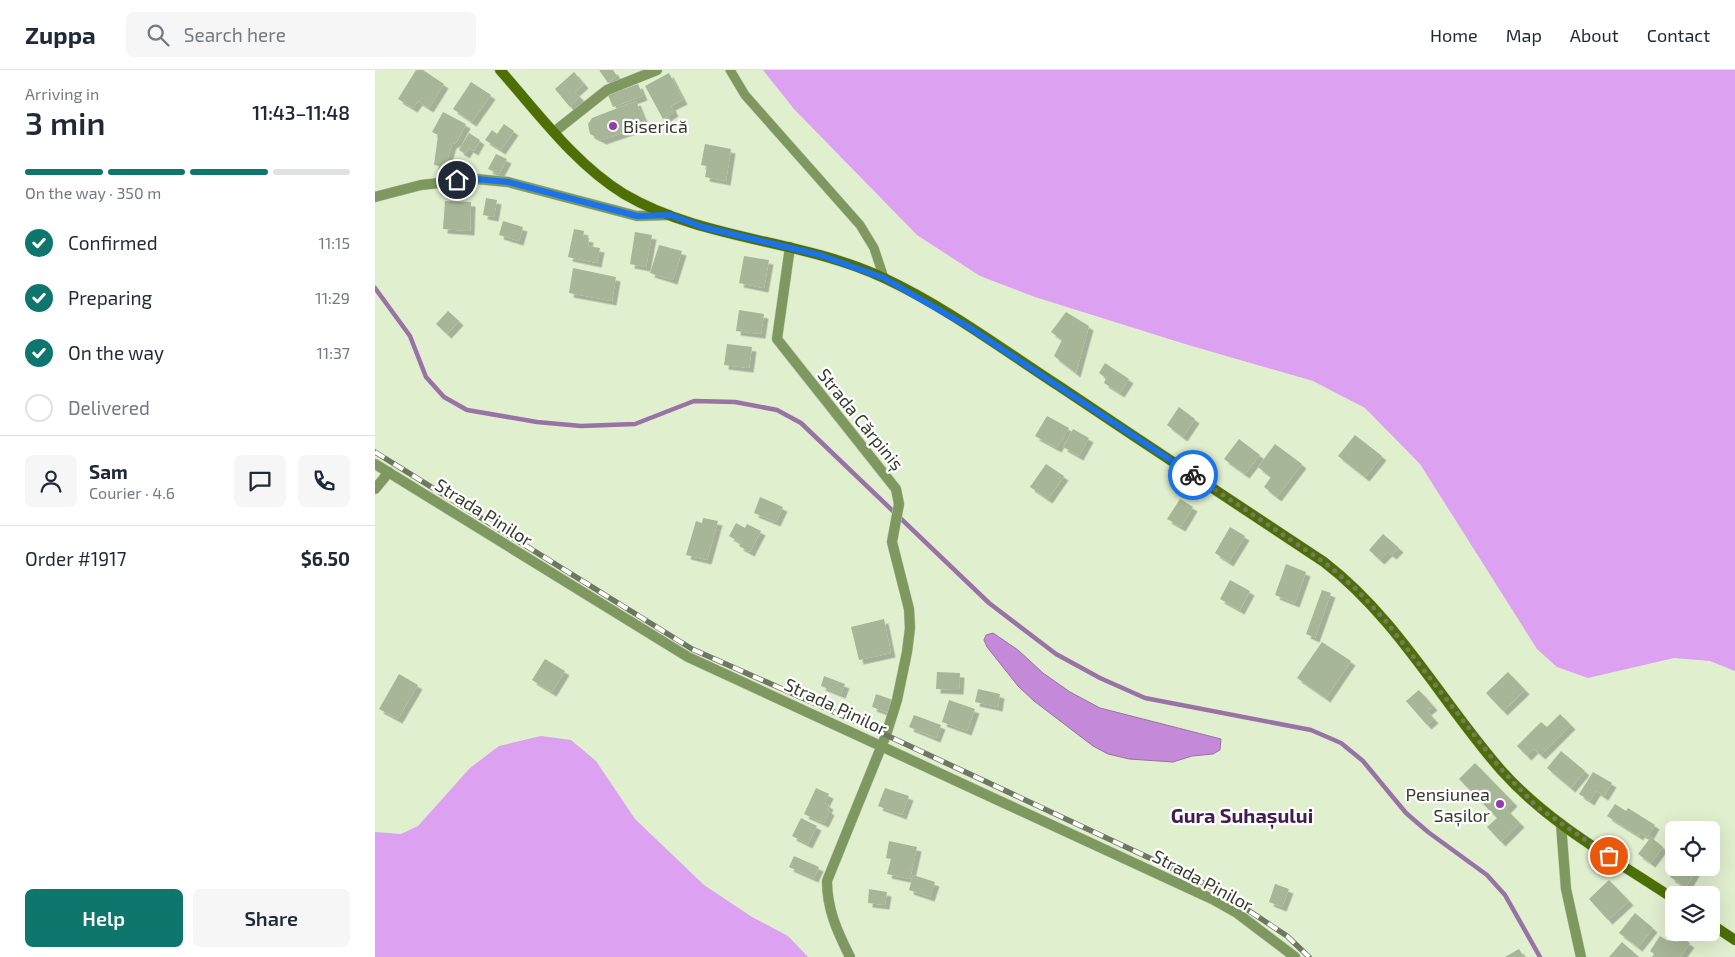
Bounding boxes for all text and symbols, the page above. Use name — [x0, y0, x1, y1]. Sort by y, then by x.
search box — [126, 12, 476, 57]
text: Zuppa — [25, 20, 96, 49]
icon: search — [144, 21, 172, 49]
text: Search here — [184, 23, 286, 46]
text: Home — [1430, 24, 1478, 46]
text: Map — [1506, 24, 1542, 46]
text: About — [1570, 24, 1619, 46]
text: Contact — [1647, 24, 1710, 46]
text: Arriving in — [25, 84, 99, 103]
text: 11:43–11:48 — [252, 101, 350, 124]
text: 3 min — [25, 103, 106, 141]
place label: Biserică — [623, 115, 688, 137]
marker: Biserică — [607, 120, 619, 132]
pin — [436, 159, 478, 201]
icon: home — [443, 166, 471, 194]
text: On the way · 350 m — [25, 183, 161, 202]
icon: check — [25, 229, 53, 257]
text: Confirmed — [68, 231, 158, 254]
text: 11:15 — [319, 233, 350, 252]
icon: check — [25, 284, 53, 312]
text: Preparing — [68, 286, 152, 309]
text: 11:29 — [315, 288, 350, 307]
icon: check — [25, 339, 53, 367]
text: On the way — [68, 341, 164, 364]
text: 11:37 — [316, 343, 350, 362]
street label: Strada Cărpiniș — [812, 364, 909, 475]
text: Delivered — [68, 396, 150, 419]
courier — [1168, 450, 1218, 500]
button: person — [25, 455, 77, 507]
button: chat — [234, 455, 286, 507]
button: phone — [298, 455, 350, 507]
text: Sam — [89, 460, 128, 483]
icon: bike — [1179, 461, 1207, 489]
street label: Strada Pinilor — [431, 473, 537, 551]
text: Courier · 4.6 — [89, 483, 175, 502]
text: Order #1917 — [25, 547, 126, 570]
text: $6.50 — [301, 547, 350, 570]
street label: Strada Pinilor — [781, 673, 891, 739]
place label: Pensiunea Sașilor — [1405, 783, 1490, 827]
marker: Pensiunea Sașilor — [1494, 798, 1506, 810]
district label: Gura Suhașului — [1171, 803, 1313, 830]
map controls — [1665, 821, 1720, 941]
button: locate — [1665, 821, 1720, 876]
pin — [1588, 835, 1630, 877]
icon: bag — [1595, 842, 1623, 870]
street label: Strada Pinilor — [1149, 844, 1257, 916]
button: layers — [1665, 886, 1720, 941]
button: Help — [25, 889, 183, 947]
button: Share — [193, 889, 350, 947]

